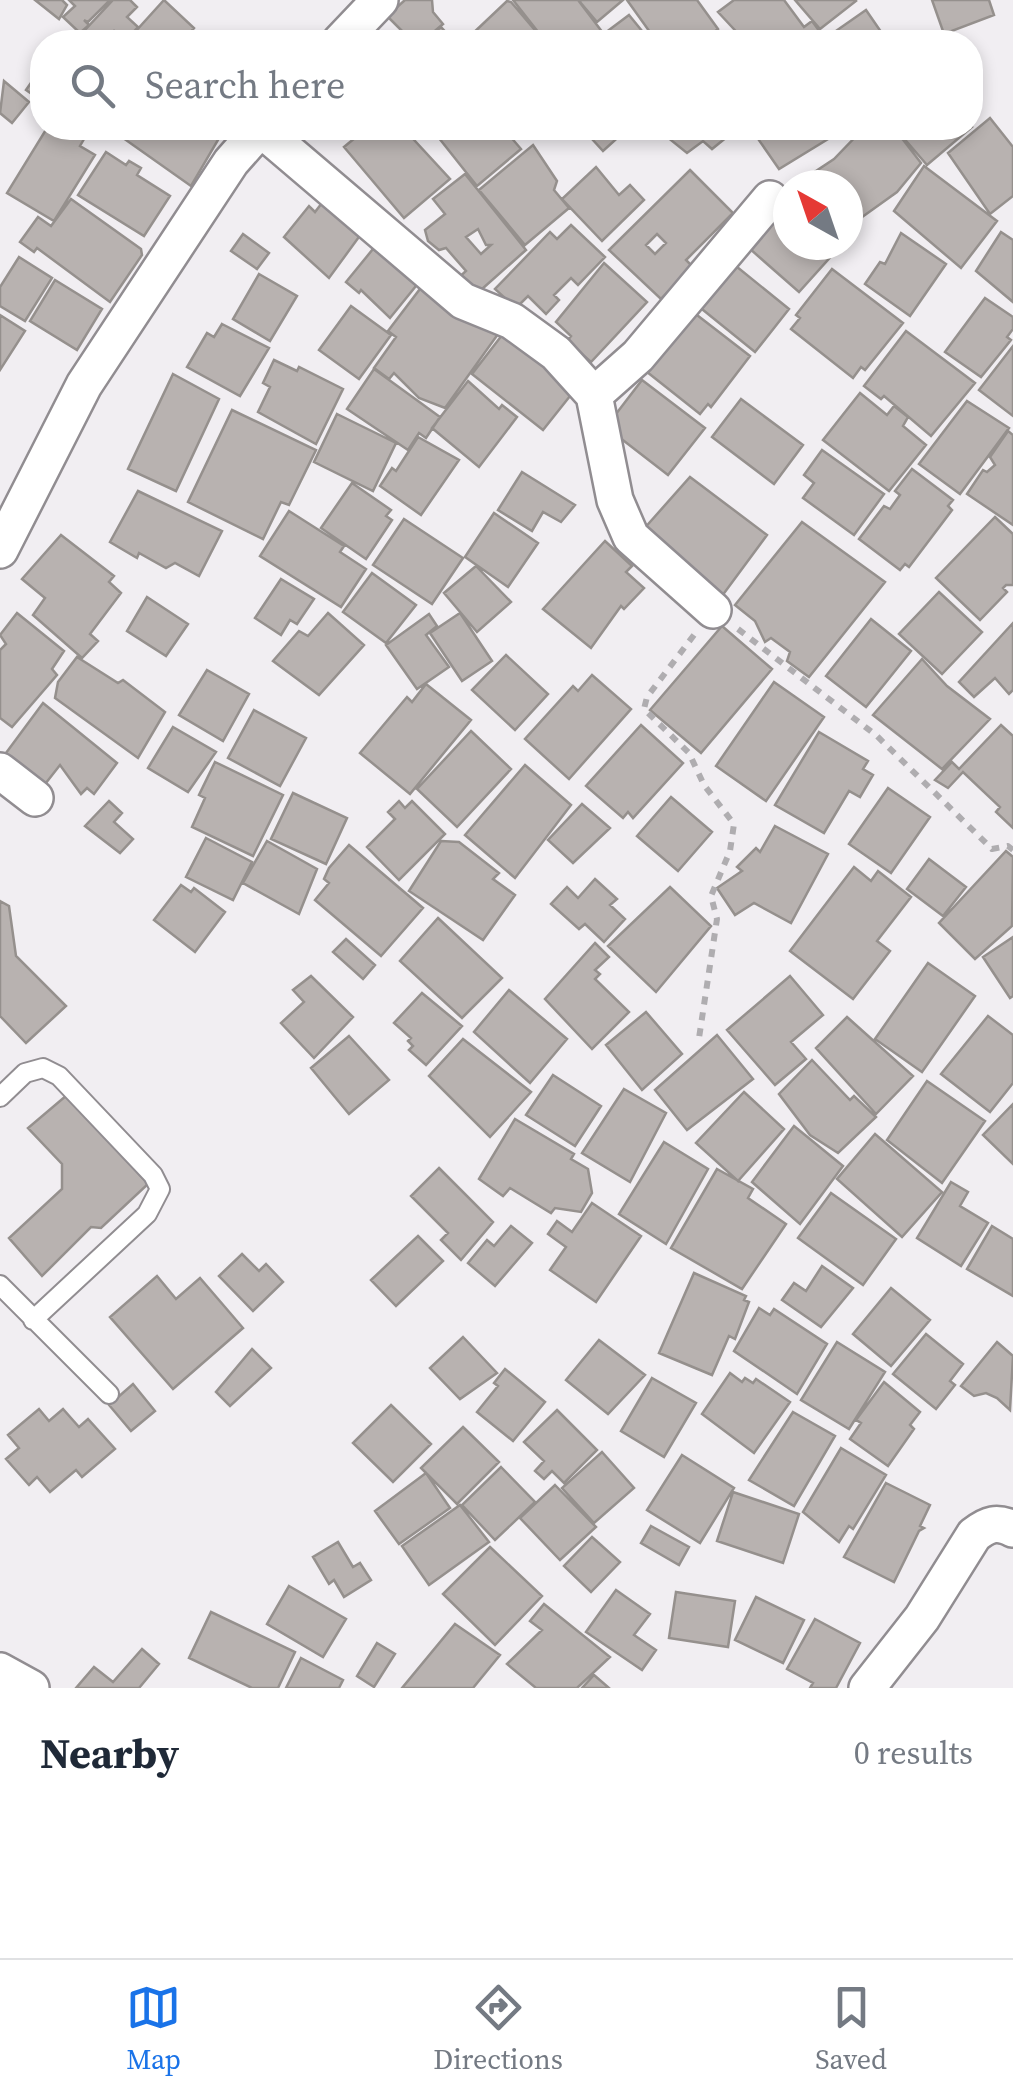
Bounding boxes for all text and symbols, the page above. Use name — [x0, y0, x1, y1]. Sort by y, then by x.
search box — [30, 30, 983, 140]
icon: search — [65, 58, 120, 113]
text: Search here — [145, 59, 345, 111]
north arrow — [773, 170, 863, 260]
text: Nearby — [40, 1724, 179, 1782]
text: 0 results — [854, 1731, 973, 1775]
tab: Map — [126, 1980, 181, 2078]
tab: Directions — [433, 1980, 563, 2078]
tab: Saved — [815, 1980, 887, 2078]

